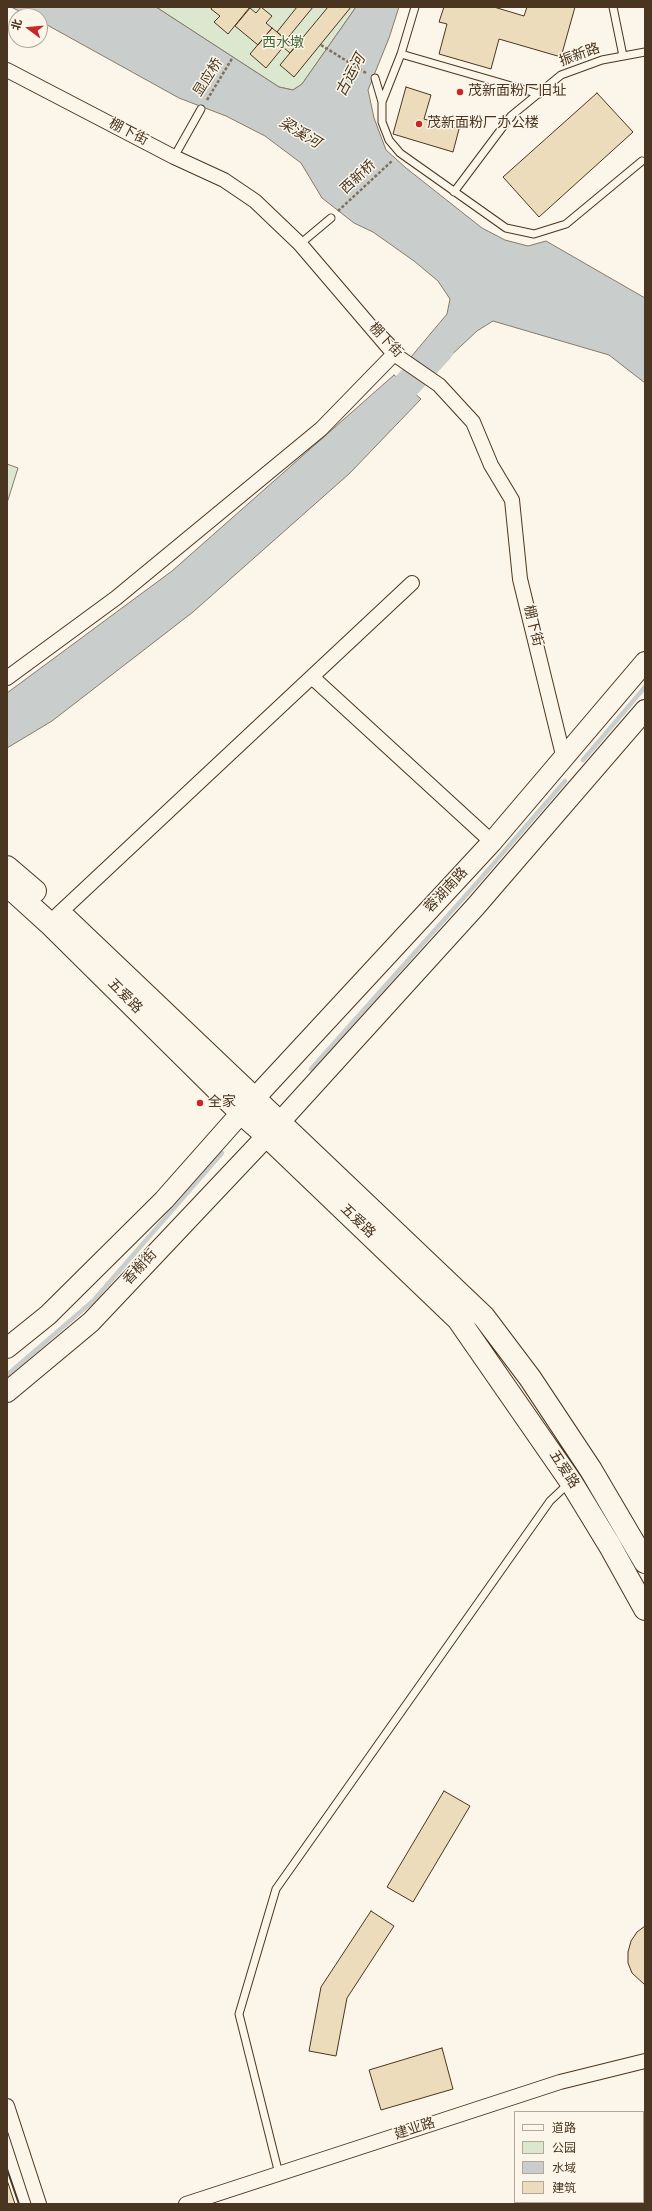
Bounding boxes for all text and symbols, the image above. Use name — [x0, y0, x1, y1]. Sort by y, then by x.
north arrow — [8, 8, 48, 48]
text: 北 — [9, 18, 26, 32]
park label: 西水墩 — [262, 36, 304, 52]
street label: 振新路 — [557, 41, 603, 71]
water label: 古运河 — [333, 52, 371, 100]
street label: 显应桥 — [191, 56, 227, 100]
place label: 茂新面粉厂旧址 — [468, 84, 566, 100]
marker: 茂新面粉厂旧址 — [455, 87, 465, 97]
water label: 梁溪河 — [275, 115, 323, 153]
street label: 棚下街 — [105, 116, 151, 150]
place label: 茂新面粉厂办公楼 — [427, 116, 539, 132]
marker: 茂新面粉厂办公楼 — [414, 119, 424, 129]
street label: 西新桥 — [338, 158, 380, 198]
street label: 棚下街 — [364, 320, 406, 362]
street label: 棚下街 — [519, 604, 545, 648]
street label: 蓉湖南路 — [422, 865, 472, 917]
street label: 五爱路 — [103, 976, 145, 1018]
place label: 全家 — [208, 1095, 236, 1111]
marker: 全家 — [195, 1098, 205, 1108]
street label: 五爱路 — [336, 1201, 378, 1243]
street label: 香榭街 — [121, 1247, 161, 1289]
street label: 五爱路 — [545, 1448, 581, 1492]
legend — [514, 2111, 644, 2203]
street label: 建业路 — [392, 2116, 438, 2144]
text: 道路 — [552, 2121, 576, 2137]
text: 公园 — [552, 2141, 576, 2157]
text: 水域 — [552, 2161, 576, 2177]
text: 建筑 — [552, 2181, 576, 2197]

